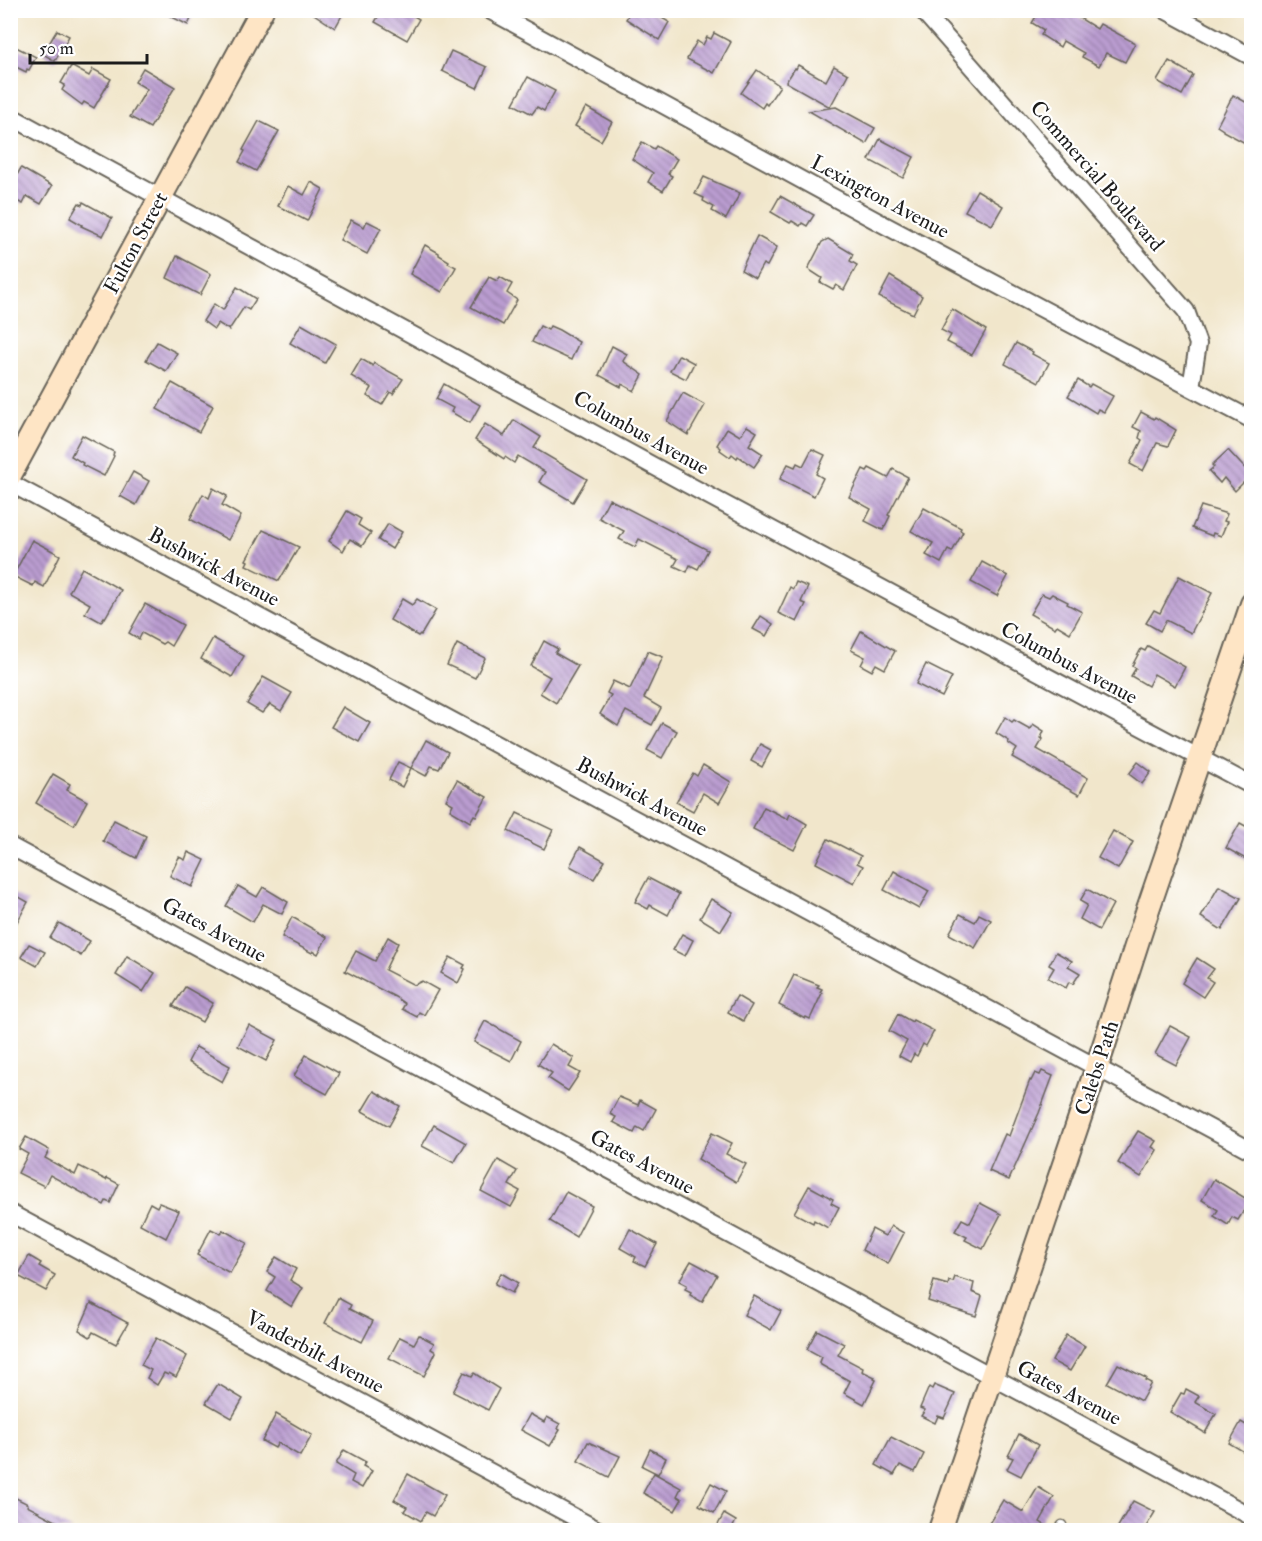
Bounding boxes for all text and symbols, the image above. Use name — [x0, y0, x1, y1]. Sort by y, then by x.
scale bar — [30, 27, 147, 65]
text: 50 m — [39, 37, 74, 60]
street label: Commercial Boulevard — [1024, 95, 1170, 258]
street label: Lexington Avenue — [806, 149, 954, 245]
street label: Fulton Street — [98, 187, 174, 299]
street label: Columbus Avenue — [568, 385, 714, 482]
street label: Bushwick Avenue — [144, 521, 284, 613]
street label: Columbus Avenue — [996, 616, 1142, 711]
street label: Bushwick Avenue — [572, 751, 712, 843]
street label: Gates Avenue — [157, 891, 271, 969]
street label: Calebs Path — [1069, 1017, 1125, 1119]
street label: Gates Avenue — [585, 1123, 699, 1201]
street label: Vanderbilt Avenue — [241, 1304, 389, 1400]
street label: Gates Avenue — [1012, 1354, 1126, 1432]

